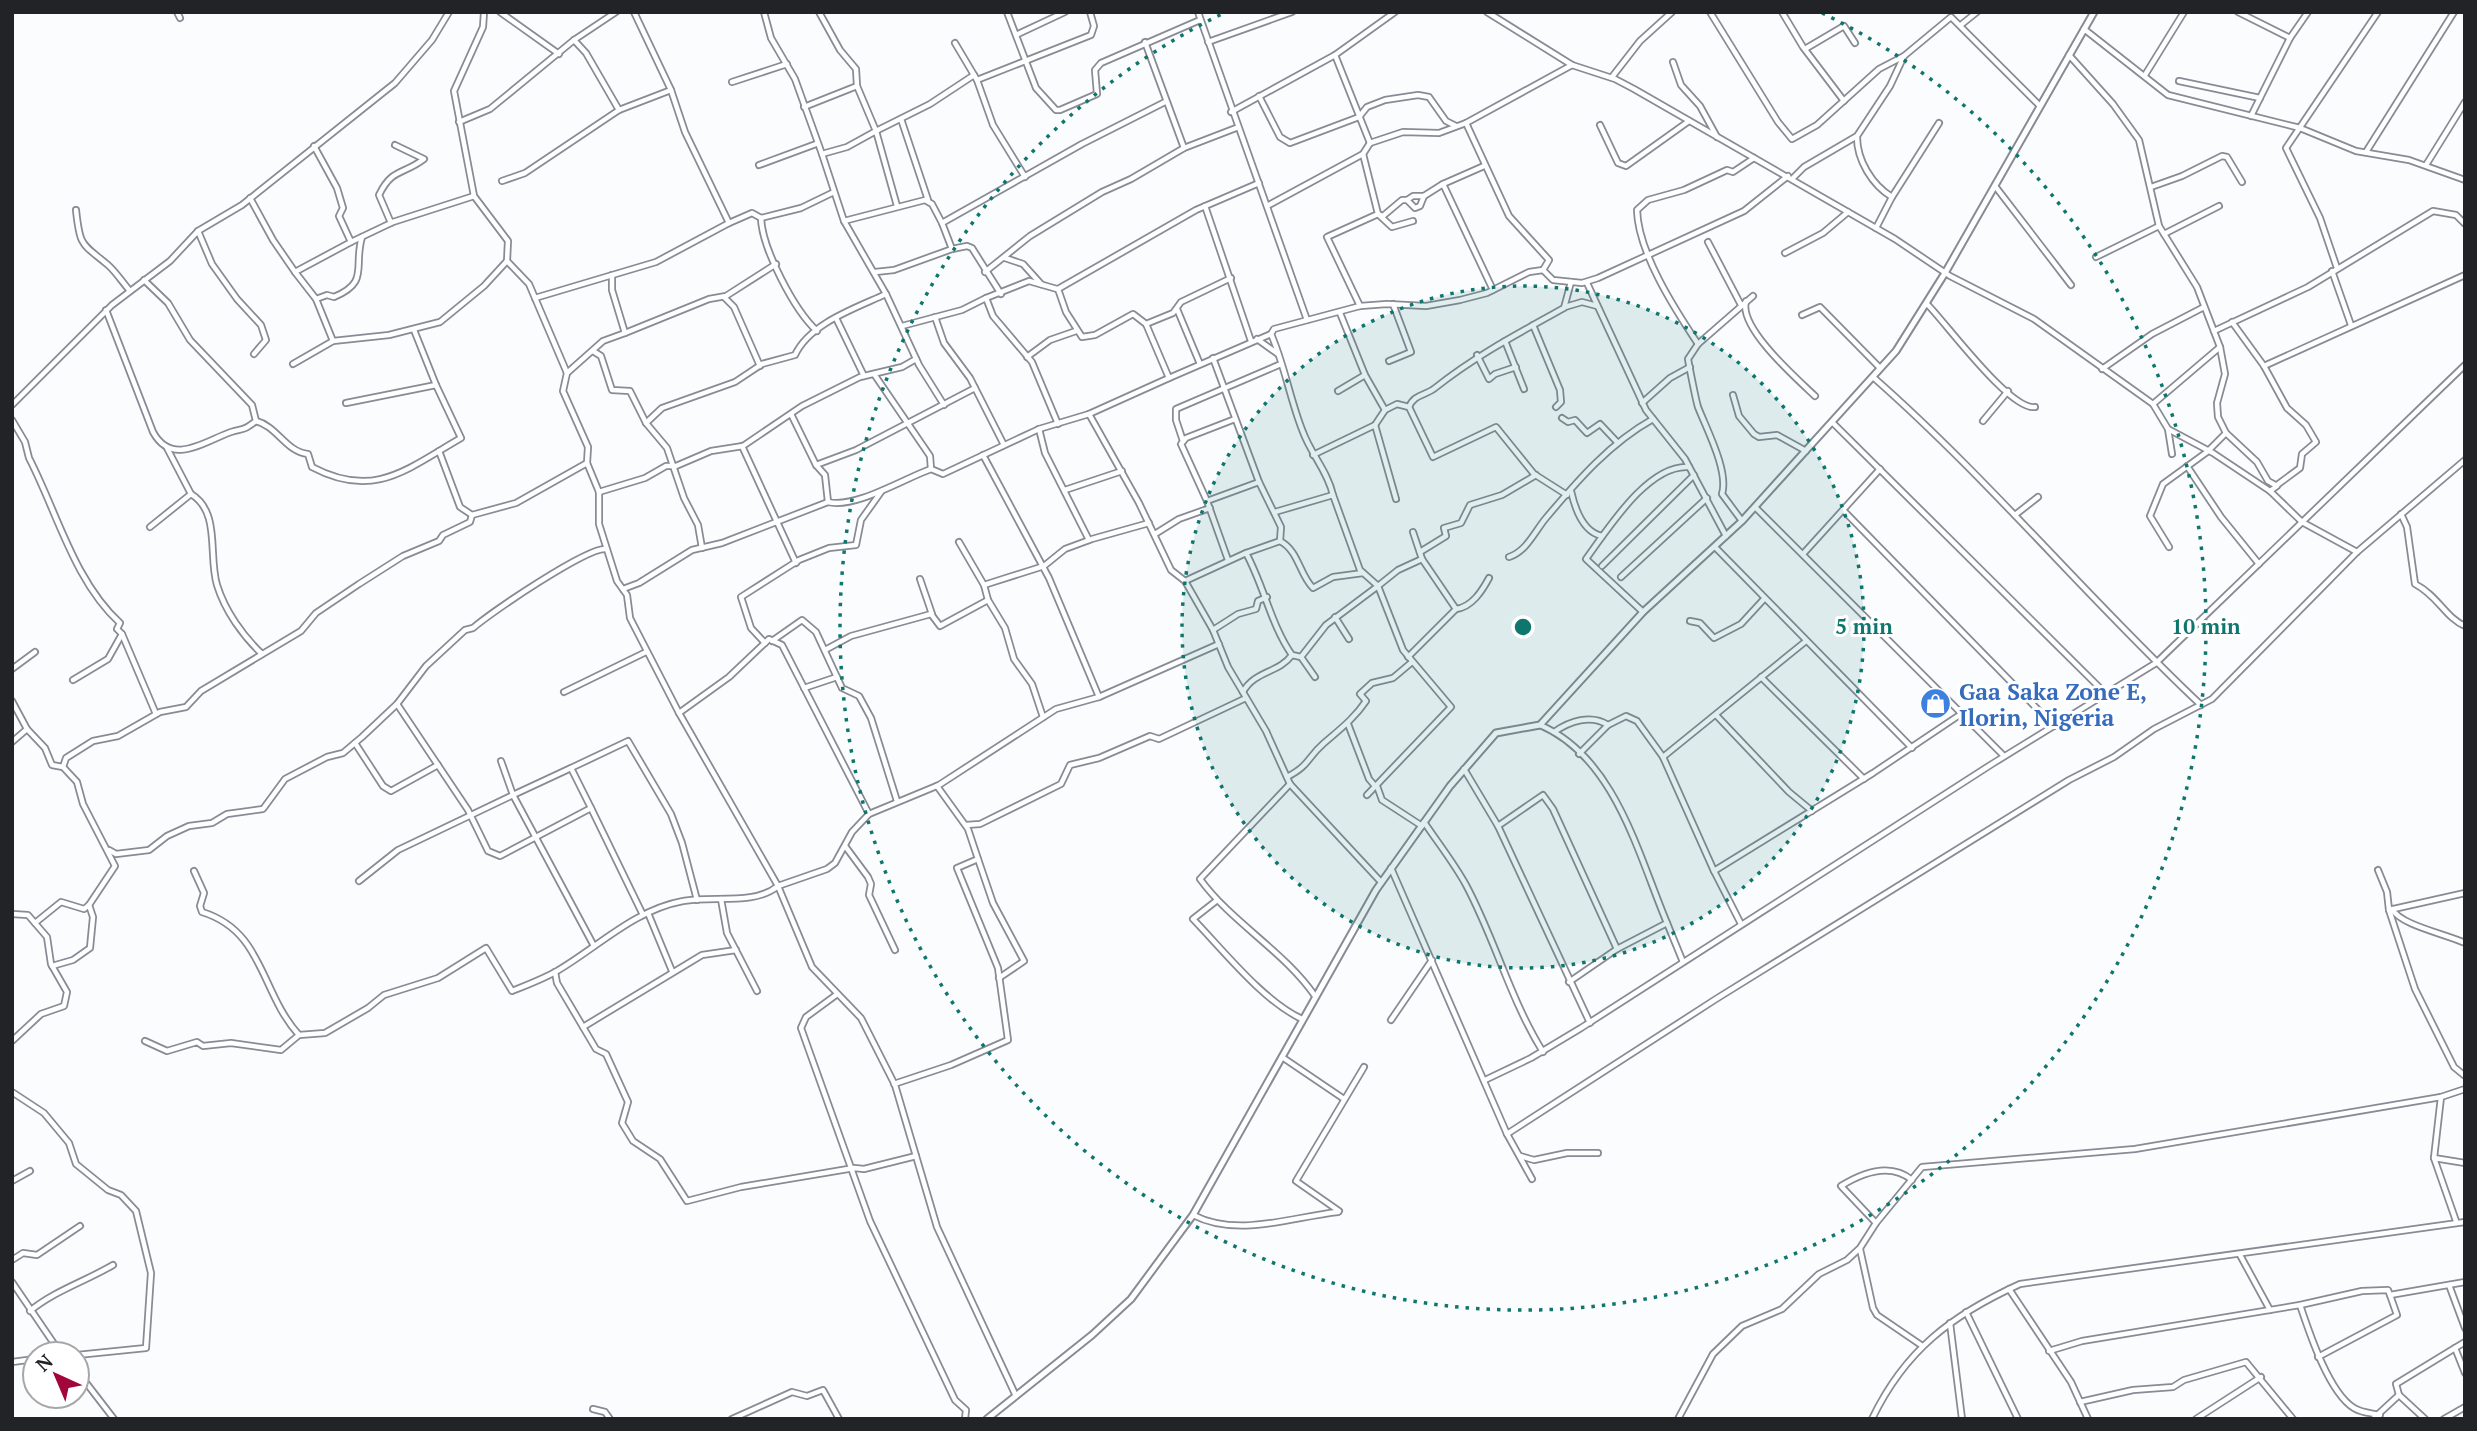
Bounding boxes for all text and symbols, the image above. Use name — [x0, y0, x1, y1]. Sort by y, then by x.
text: 5 min — [1835, 612, 1893, 640]
text: 10 min — [2171, 612, 2241, 640]
centre of rings — [1511, 615, 1535, 639]
place label: Gaa Saka Zone E, Ilorin, Nigeria — [1959, 676, 2147, 733]
shop icon: Gaa Saka Zone E, Ilorin, Nigeria — [1919, 687, 1953, 721]
north arrow — [21, 1340, 91, 1410]
text: N — [30, 1348, 58, 1376]

